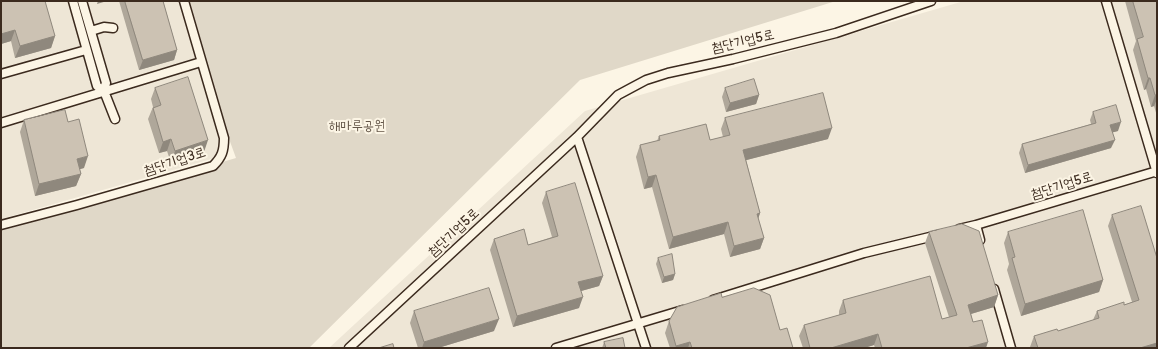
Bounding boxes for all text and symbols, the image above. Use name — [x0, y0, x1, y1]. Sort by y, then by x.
street label: 첨단기업5로 — [710, 27, 776, 57]
park label: 해마루공원 — [329, 118, 385, 134]
street label: 첨단기업3로 — [142, 144, 208, 180]
street label: 첨단기업5로 — [1029, 169, 1095, 203]
street label: 첨단기업5로 — [425, 205, 483, 261]

